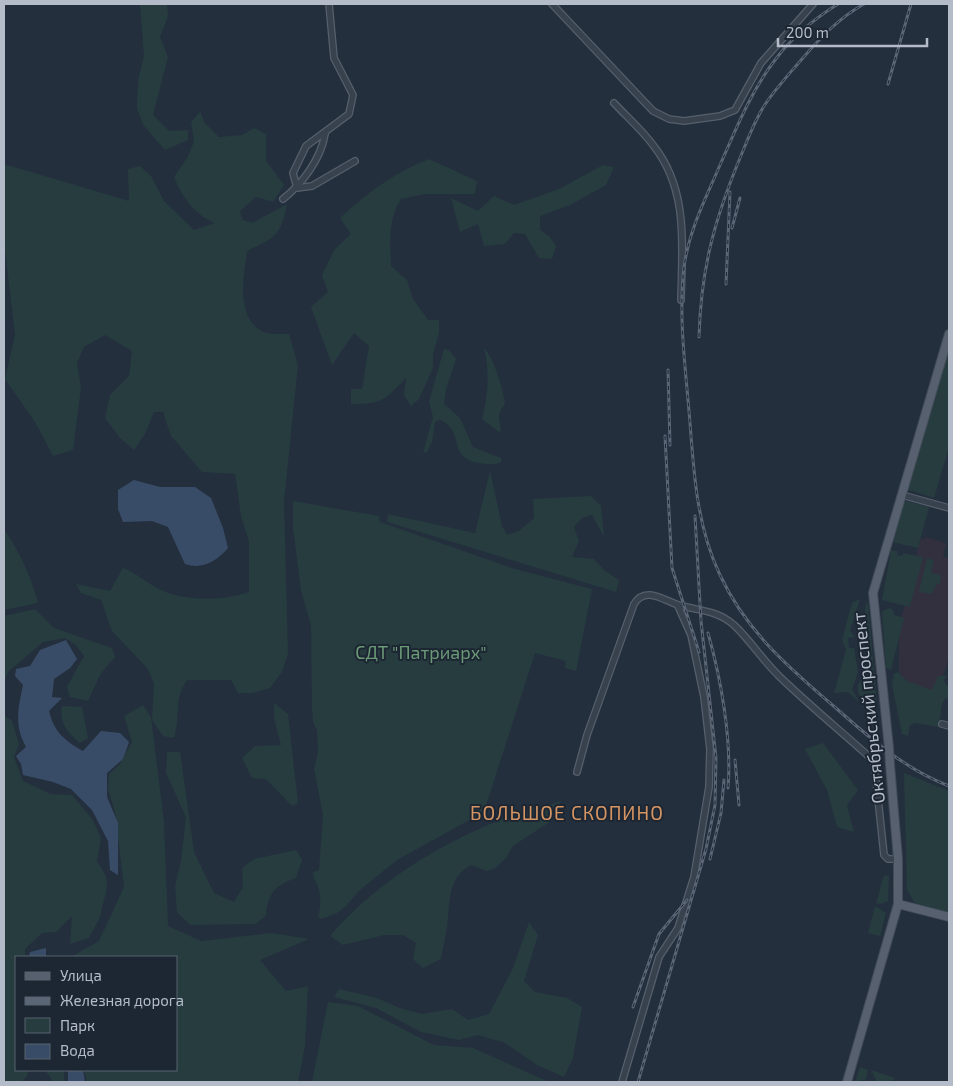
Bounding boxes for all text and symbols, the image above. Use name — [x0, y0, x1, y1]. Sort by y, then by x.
scale bar — [778, 15, 927, 47]
text: 200 m — [786, 23, 829, 41]
street label: Октябрьский проспект — [847, 611, 889, 805]
park label: СДТ "Патриарх" — [355, 641, 487, 663]
district label: БОЛЬШОЕ СКОПИНО — [470, 801, 664, 824]
legend — [15, 956, 178, 1071]
text: Улица — [60, 966, 102, 984]
text: Железная дорога — [60, 991, 184, 1009]
text: Парк — [60, 1016, 95, 1034]
text: Вода — [60, 1041, 95, 1059]

